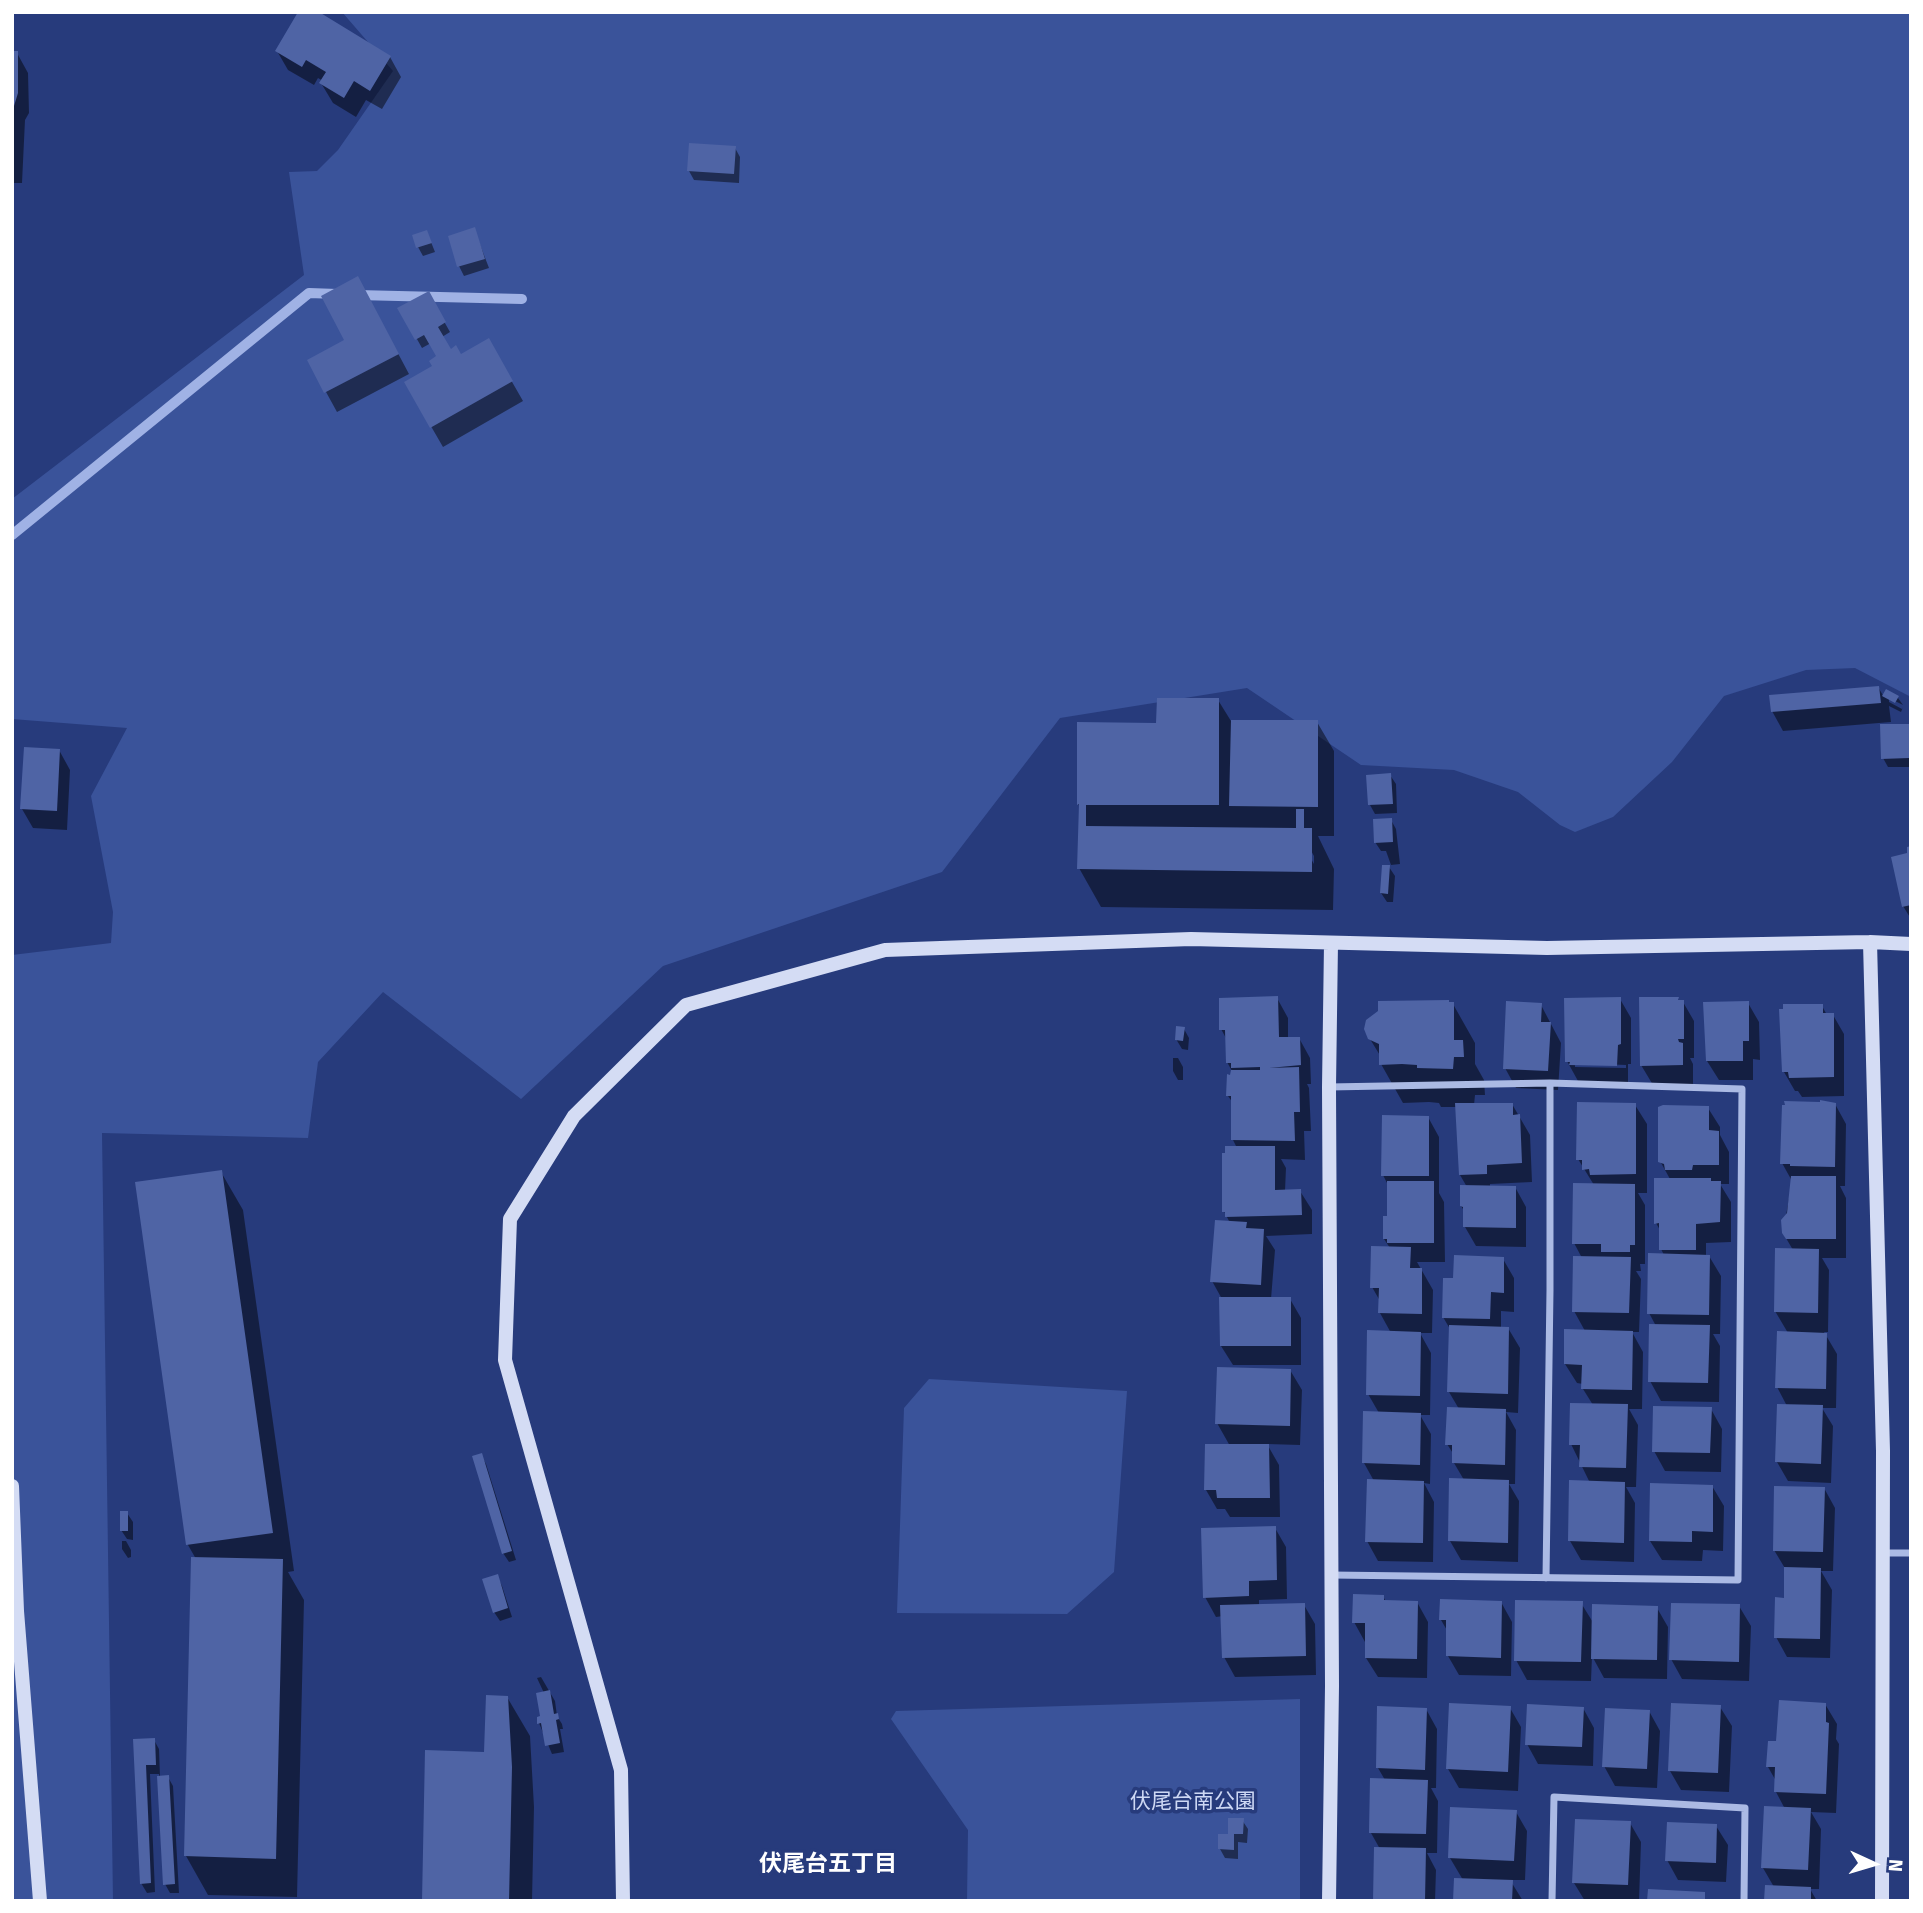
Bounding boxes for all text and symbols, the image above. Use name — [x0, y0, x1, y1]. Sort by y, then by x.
park label: 伏尾台南公園 — [1130, 1789, 1256, 1815]
north arrow — [1839, 1829, 1909, 1899]
district label: 伏尾台五丁目 — [759, 1851, 897, 1879]
text: N — [1884, 1858, 1907, 1873]

